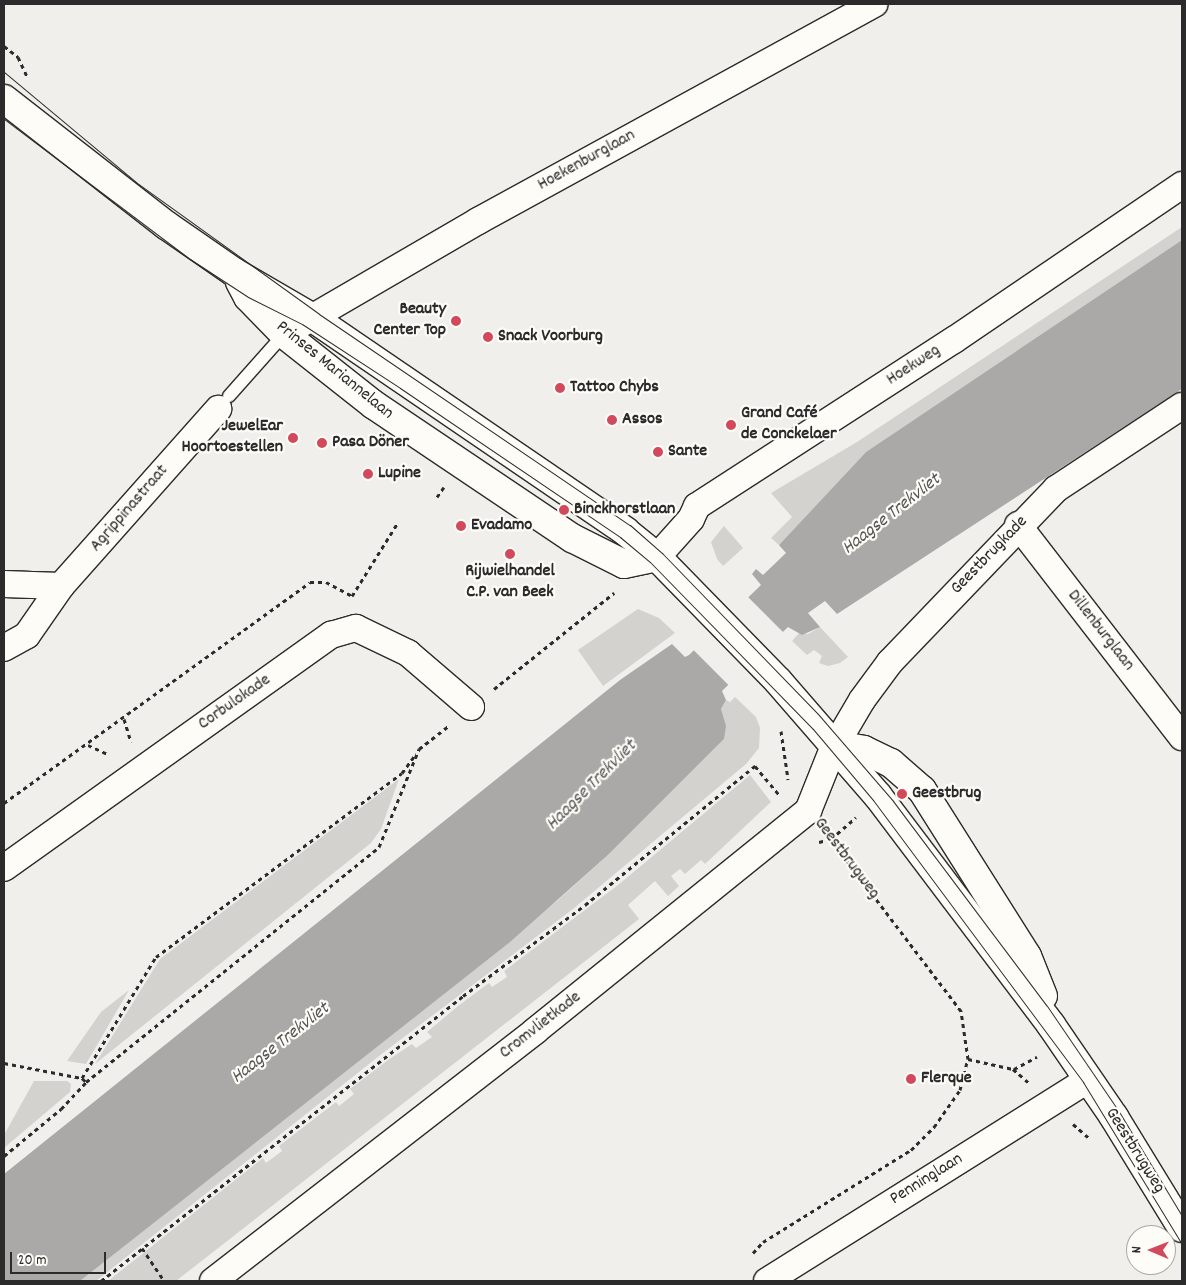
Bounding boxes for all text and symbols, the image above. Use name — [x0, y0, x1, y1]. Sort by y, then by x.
street label: Hoekenburglaan — [534, 125, 640, 197]
place label: Beauty Center Top — [374, 300, 446, 342]
marker: Beauty Center Top — [450, 315, 462, 327]
street label: Prinses Mariannelaan — [271, 317, 397, 425]
place label: Snack Voorburg — [498, 326, 603, 348]
marker: Snack Voorburg — [482, 331, 494, 343]
street label: Hoekweg — [883, 341, 945, 391]
place label: Tattoo Chybs — [570, 377, 659, 399]
marker: Tattoo Chybs — [554, 382, 566, 394]
place label: Grand Café de Conckelaer — [741, 404, 837, 446]
place label: Assos — [622, 409, 663, 431]
marker: Assos — [606, 414, 618, 426]
place label: JewelEar Hoortoestellen — [182, 417, 283, 459]
marker: Grand Café de Conckelaer — [725, 419, 737, 431]
marker: JewelEar Hoortoestellen — [287, 432, 299, 444]
place label: Pasa Döner — [332, 432, 409, 454]
marker: Pasa Döner — [316, 437, 328, 449]
place label: Sante — [668, 441, 707, 463]
marker: Sante — [652, 446, 664, 458]
street label: Agrippinastraat — [86, 461, 174, 557]
place label: Lupine — [378, 463, 421, 485]
marker: Lupine — [362, 468, 374, 480]
water label: Haagse Trekvliet — [838, 469, 946, 561]
place label: Binckhorstlaan — [574, 499, 675, 521]
marker: Binckhorstlaan — [558, 504, 570, 516]
street label: Geestbrugkade — [947, 512, 1033, 600]
place label: Evadamo — [471, 515, 532, 537]
marker: Evadamo — [455, 520, 467, 532]
marker: Rijwielhandel C.P. van Beek — [504, 548, 516, 560]
place label: Rijwielhandel C.P. van Beek — [465, 562, 555, 604]
street label: Dillenburglaan — [1062, 586, 1138, 676]
street label: Corbulokade — [195, 670, 275, 736]
water label: Haagse Trekvliet — [542, 736, 642, 836]
place label: Geestbrug — [912, 783, 981, 805]
marker: Geestbrug — [896, 788, 908, 800]
street label: Geestbrugweg — [808, 814, 884, 904]
street label: Cromvlietkade — [496, 987, 586, 1065]
water label: Haagse Trekvliet — [227, 998, 335, 1090]
place label: Flerque — [921, 1068, 972, 1090]
marker: Flerque — [905, 1073, 917, 1085]
street label: Geestbrugweg — [1099, 1104, 1169, 1198]
street label: Penninglaan — [887, 1149, 967, 1211]
north arrow — [1126, 1225, 1176, 1275]
scale bar — [12, 1242, 109, 1274]
text: N — [1127, 1246, 1147, 1253]
text: 20 m — [18, 1250, 46, 1272]

